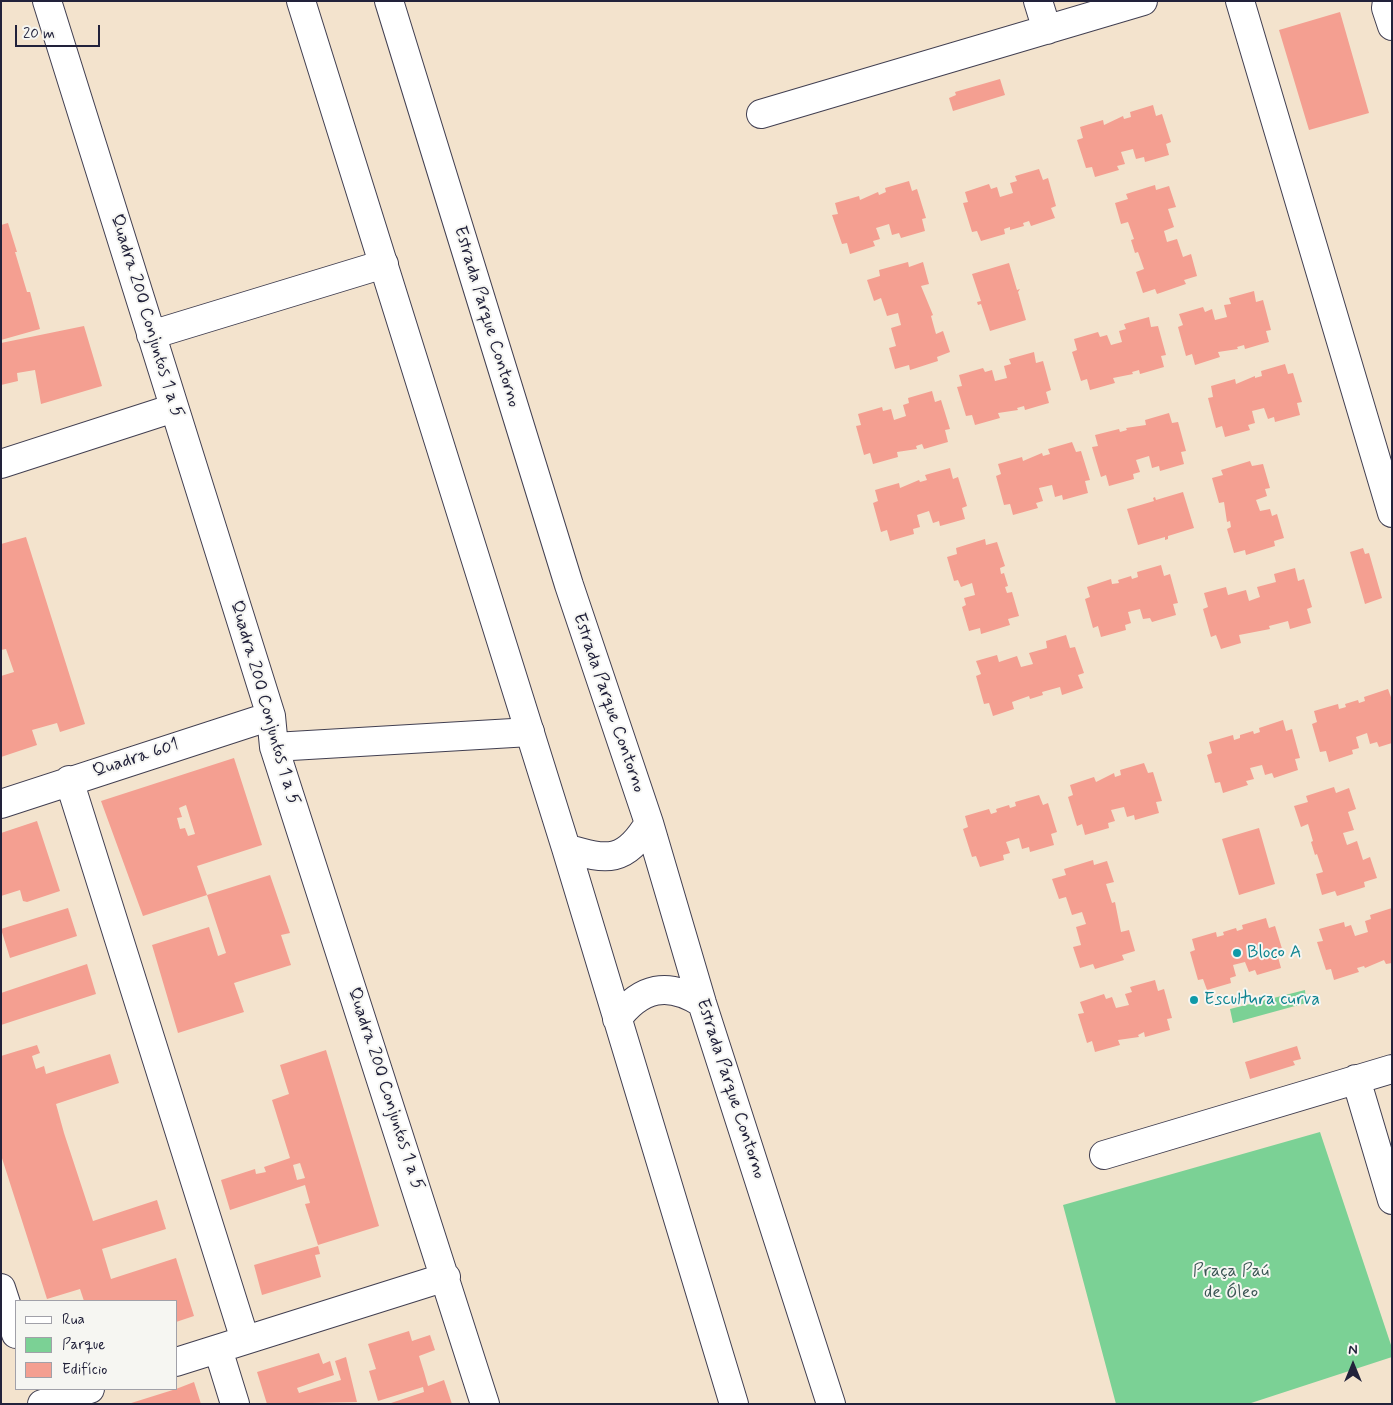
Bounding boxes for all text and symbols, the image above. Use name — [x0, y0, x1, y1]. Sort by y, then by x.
scale bar — [18, 15, 102, 47]
text: 20 m — [23, 24, 55, 44]
street label: Quadra 200 Conjuntos 1 a 5 — [105, 212, 187, 420]
street label: Estrada Parque Contorno — [448, 224, 524, 410]
street label: Quadra 200 Conjuntos 1 a 5 — [224, 598, 304, 808]
street label: Estrada Parque Contorno — [567, 611, 649, 795]
street label: Quadra 601 — [90, 735, 182, 783]
place label: Bloco A — [1247, 942, 1302, 964]
marker: Bloco A — [1231, 947, 1243, 959]
street label: Quadra 200 Conjuntos 1 a 5 — [342, 985, 428, 1193]
place label: Escultura curva — [1204, 989, 1320, 1011]
marker: Escultura curva — [1188, 994, 1200, 1006]
street label: Estrada Parque Contorno — [691, 996, 769, 1182]
park label: Praça Paú de Óleo — [1193, 1261, 1269, 1304]
legend — [15, 1300, 178, 1390]
text: Rua — [62, 1310, 85, 1330]
text: Parque — [62, 1335, 105, 1355]
north arrow — [1328, 1340, 1378, 1390]
text: N — [1348, 1341, 1358, 1359]
text: Edifício — [62, 1360, 107, 1380]

